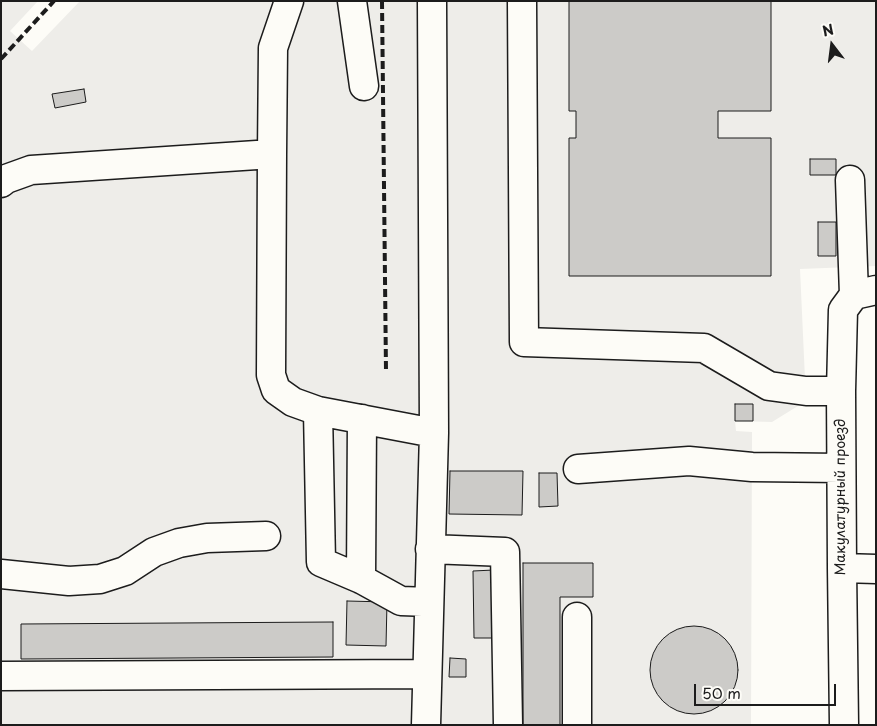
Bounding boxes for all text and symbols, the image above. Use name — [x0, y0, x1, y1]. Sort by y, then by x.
text: N — [820, 18, 836, 42]
north arrow — [807, 20, 857, 70]
street label: Макулатурный проезд — [833, 418, 849, 576]
scale bar — [697, 674, 840, 706]
text: 50 m — [702, 681, 741, 704]

